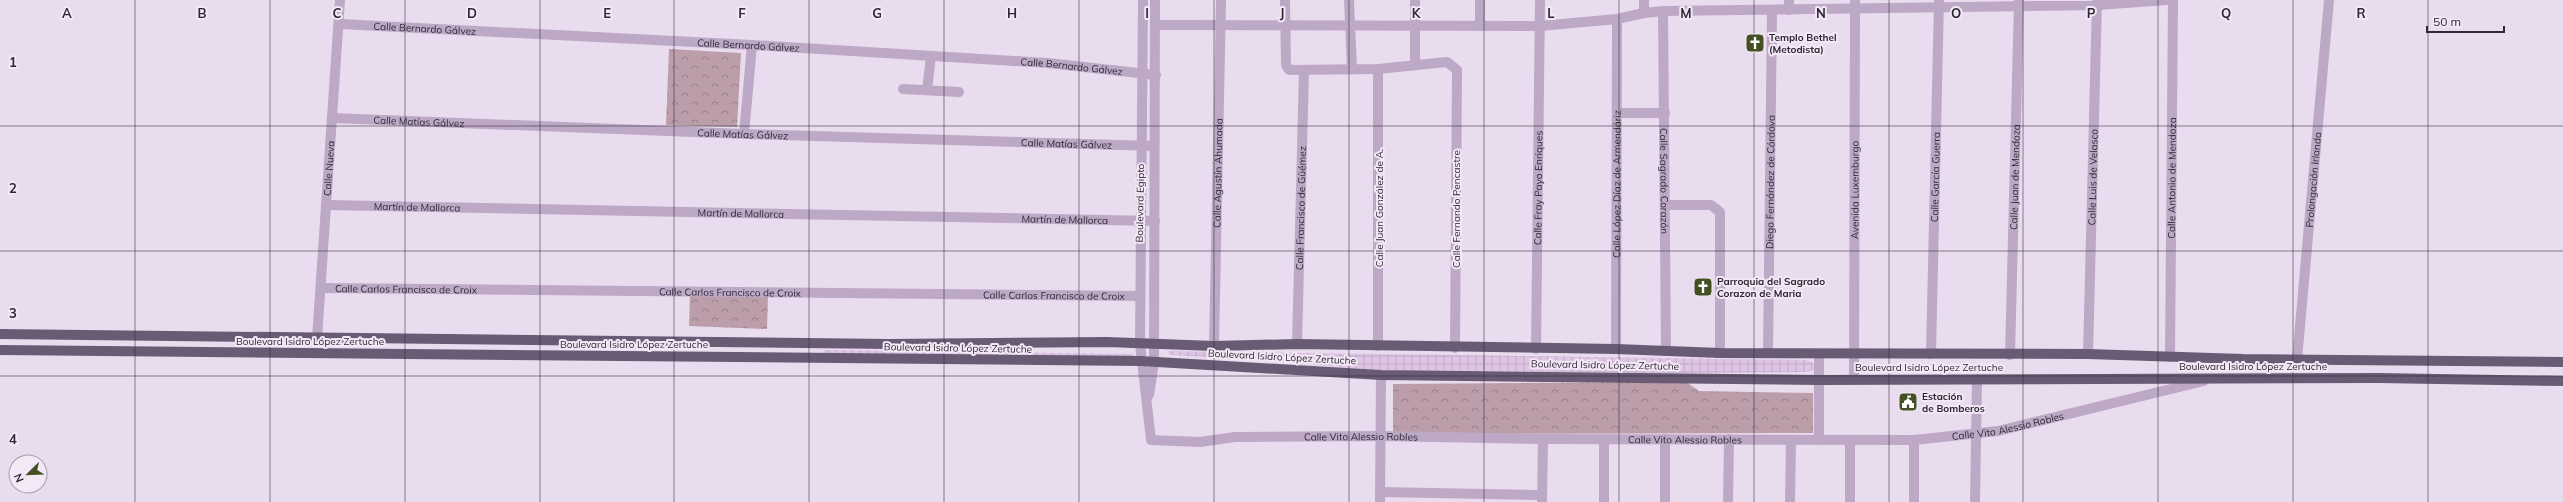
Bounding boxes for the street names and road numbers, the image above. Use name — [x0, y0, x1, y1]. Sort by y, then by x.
street label: Calle Bernardo Gálvez — [373, 19, 477, 37]
street label: Calle Bernardo Gálvez — [697, 36, 800, 54]
street label: Calle Bernardo Gálvez — [1020, 55, 1124, 78]
street label: Calle López Díaz de Armendáriz — [1610, 110, 1623, 258]
street label: Calle Matías Gálvez — [373, 113, 465, 130]
street label: Diego Fernández de Córdova — [1763, 115, 1777, 249]
street label: Calle Antonio de Mendoza — [2164, 117, 2179, 239]
street label: Calle Agustín Ahumada — [1210, 118, 1225, 228]
street label: Calle Juan de Mendoza — [2007, 124, 2022, 230]
street label: Calle Matías Gálvez — [697, 126, 788, 142]
street label: Calle Sagrado Corazón — [1658, 128, 1671, 234]
street label: Calle Luis de Velasco — [2085, 128, 2100, 225]
street label: Calle Fray Payo Enriques — [1531, 131, 1545, 245]
street label: Prolongación Irlanda — [2302, 131, 2324, 228]
street label: Calle García Guerra — [1927, 132, 1943, 222]
street label: Calle Matías Gálvez — [1021, 136, 1112, 151]
street label: Calle Nueva — [320, 140, 337, 196]
street label: Avenida Luxemburgo — [1848, 140, 1861, 239]
street label: Calle Francisco de Güémez — [1292, 146, 1309, 270]
street label: Calle Juan González de A. — [1373, 149, 1386, 267]
street label: Calle Fernando Pencastre — [1450, 150, 1463, 268]
street label: Boulevard Egipto — [1133, 163, 1147, 242]
street label: Martín de Mallorca — [374, 199, 460, 214]
street label: Martín de Mallorca — [698, 206, 784, 220]
street label: Martín de Mallorca — [1021, 212, 1108, 227]
street label: Calle Carlos Francisco de Croix — [335, 282, 478, 296]
street label: Calle Carlos Francisco de Croix — [659, 285, 802, 299]
street label: Calle Carlos Francisco de Croix — [983, 288, 1126, 302]
street label: Boulevard Isidro López Zertuche — [236, 335, 384, 348]
street label: Boulevard Isidro López Zertuche — [560, 338, 708, 351]
street label: Boulevard Isidro López Zertuche — [884, 340, 1032, 356]
street label: Boulevard Isidro López Zertuche — [1208, 347, 1356, 367]
street label: Boulevard Isidro López Zertuche — [1531, 357, 1679, 373]
street label: Boulevard Isidro López Zertuche — [2179, 360, 2327, 373]
street label: Boulevard Isidro López Zertuche — [1855, 361, 2003, 374]
street label: Calle Vito Alessio Robles — [1951, 409, 2065, 442]
street label: Calle Vito Alessio Robles — [1304, 429, 1418, 443]
street label: Calle Vito Alessio Robles — [1628, 433, 1742, 446]

